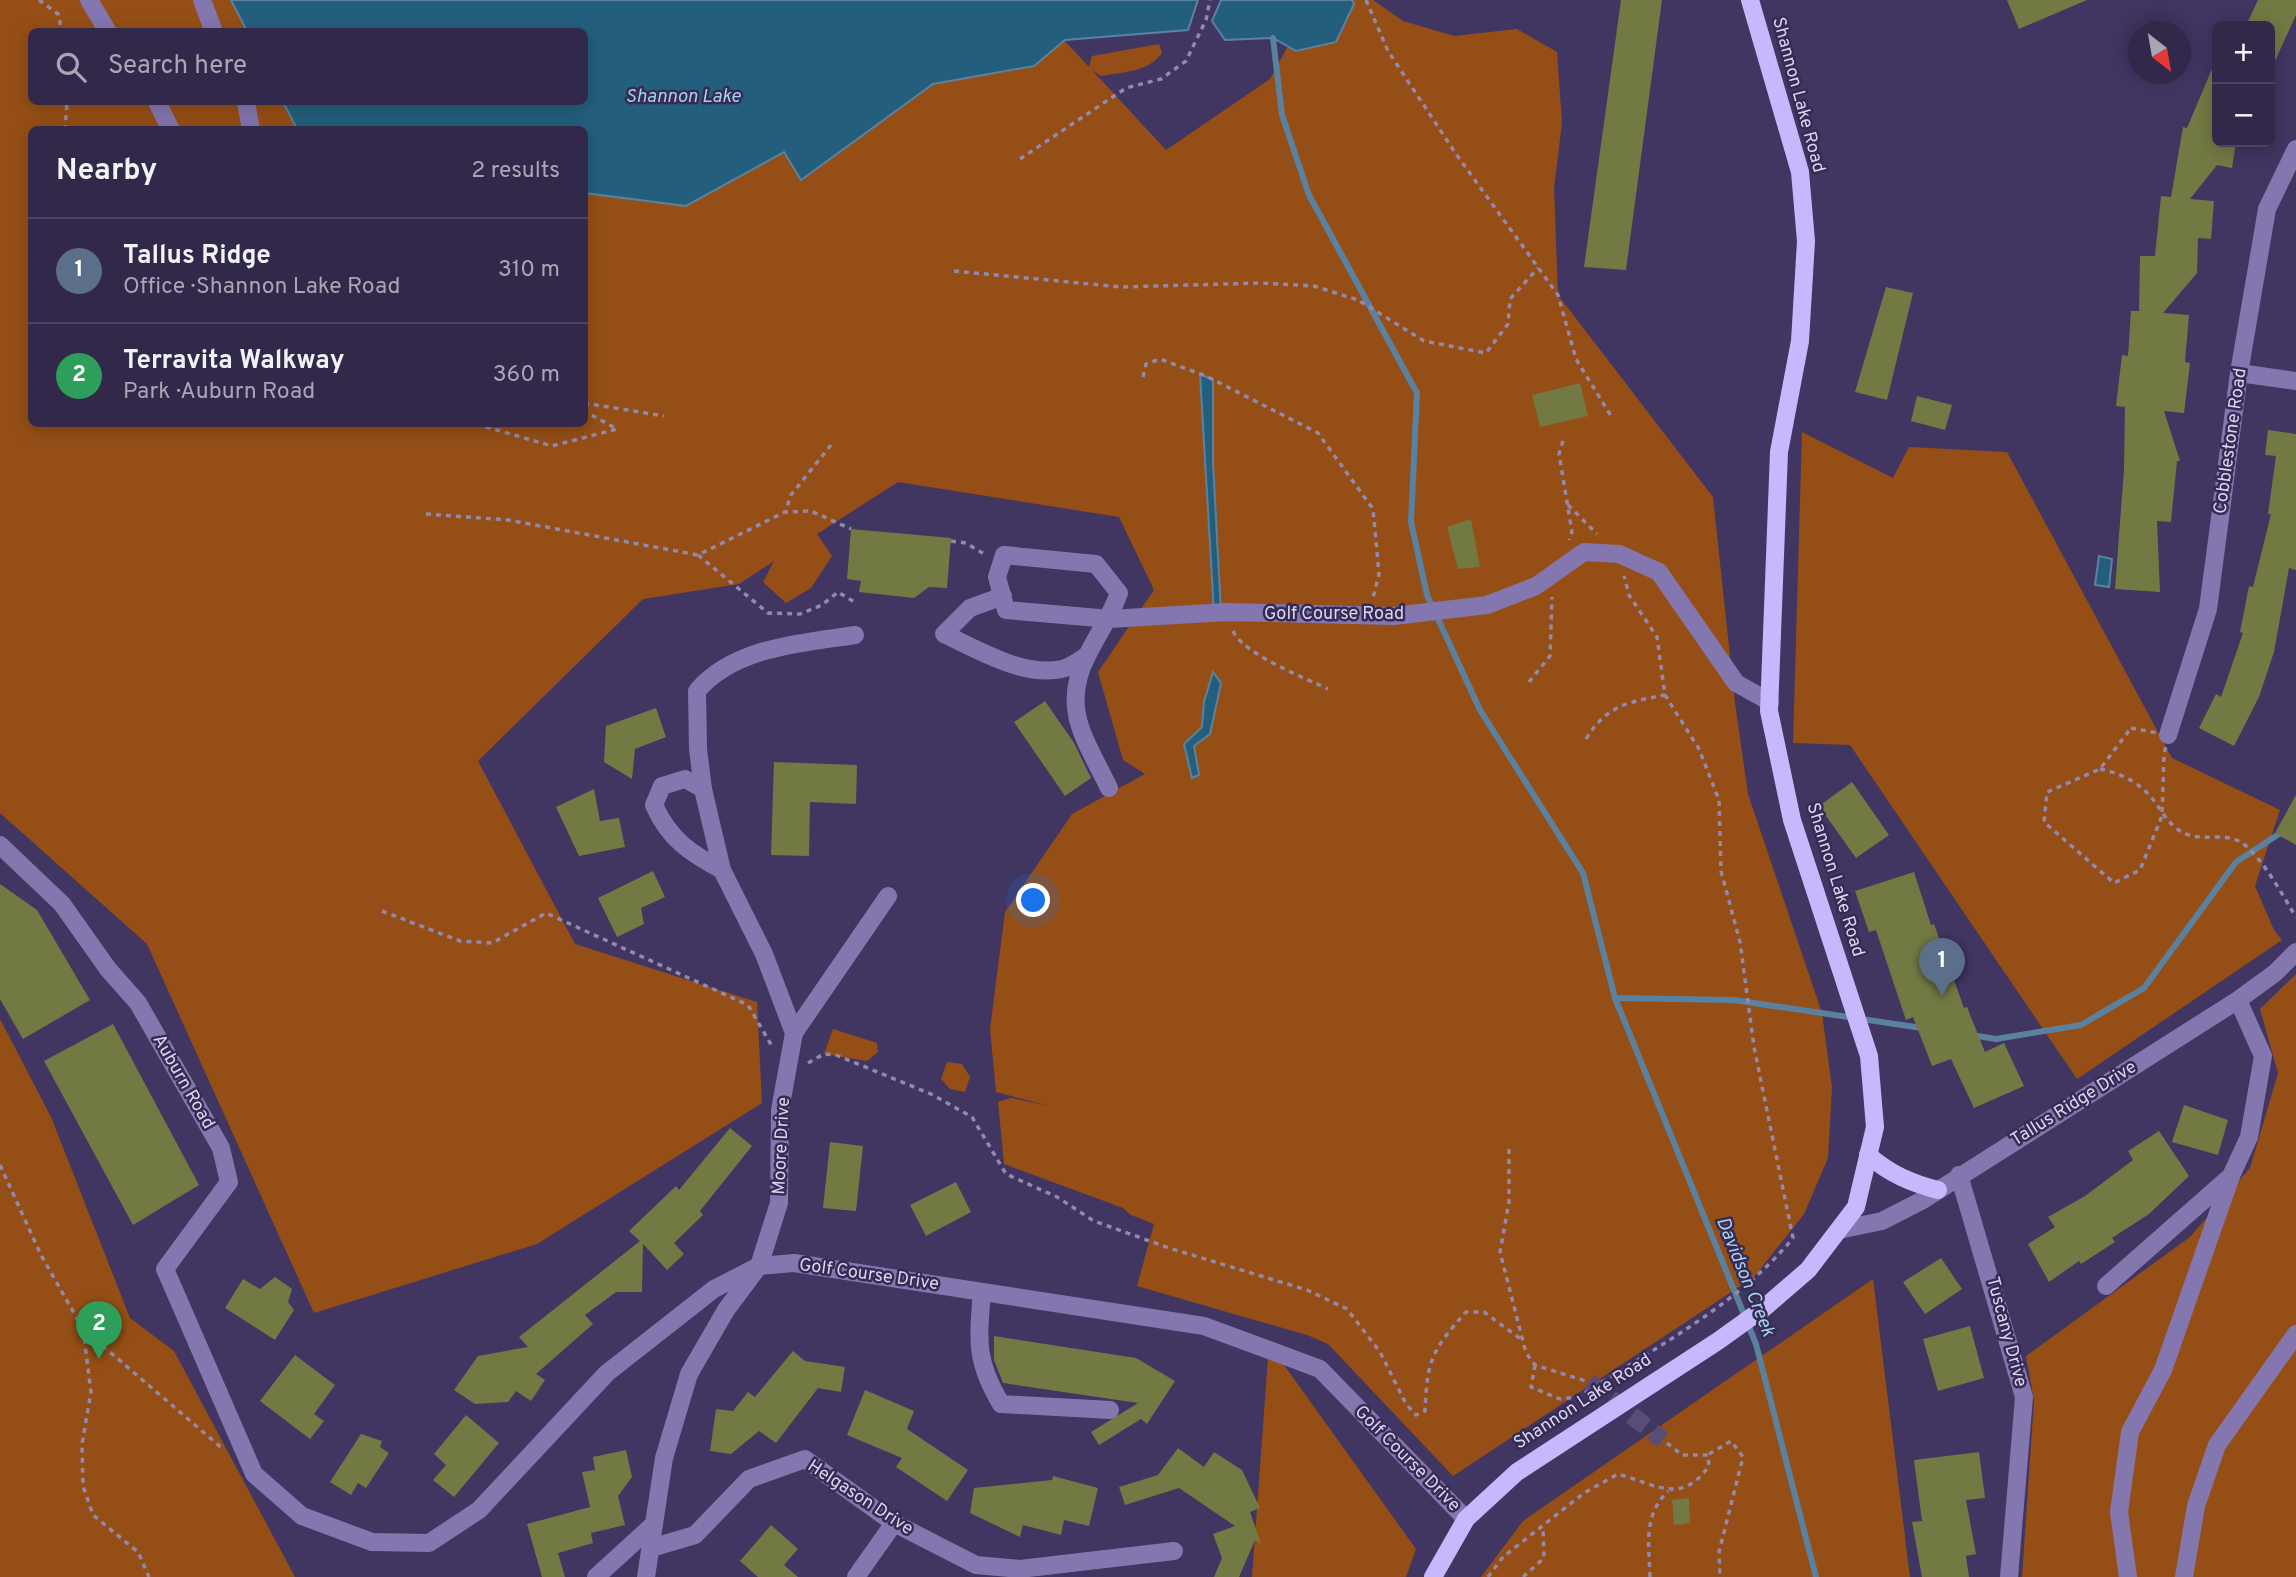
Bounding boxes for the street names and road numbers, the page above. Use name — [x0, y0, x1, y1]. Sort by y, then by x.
street label: Shannon Lake Road — [1766, 15, 1830, 175]
street label: Cobblestone Road — [2209, 367, 2253, 515]
street label: Golf Course Road — [1264, 603, 1404, 626]
street label: Shannon Lake Road — [1801, 800, 1869, 960]
street label: Auburn Road — [147, 1031, 219, 1133]
street label: Tallus Ridge Drive — [2007, 1056, 2141, 1152]
street label: Moore Drive — [768, 1097, 796, 1195]
street label: Golf Course Drive — [798, 1254, 940, 1296]
street label: Tuscany Drive — [1980, 1274, 2032, 1390]
street label: Shannon Lake Road — [1510, 1349, 1656, 1455]
street label: Golf Course Drive — [1349, 1401, 1465, 1517]
street label: Helgason Drive — [803, 1455, 917, 1541]

